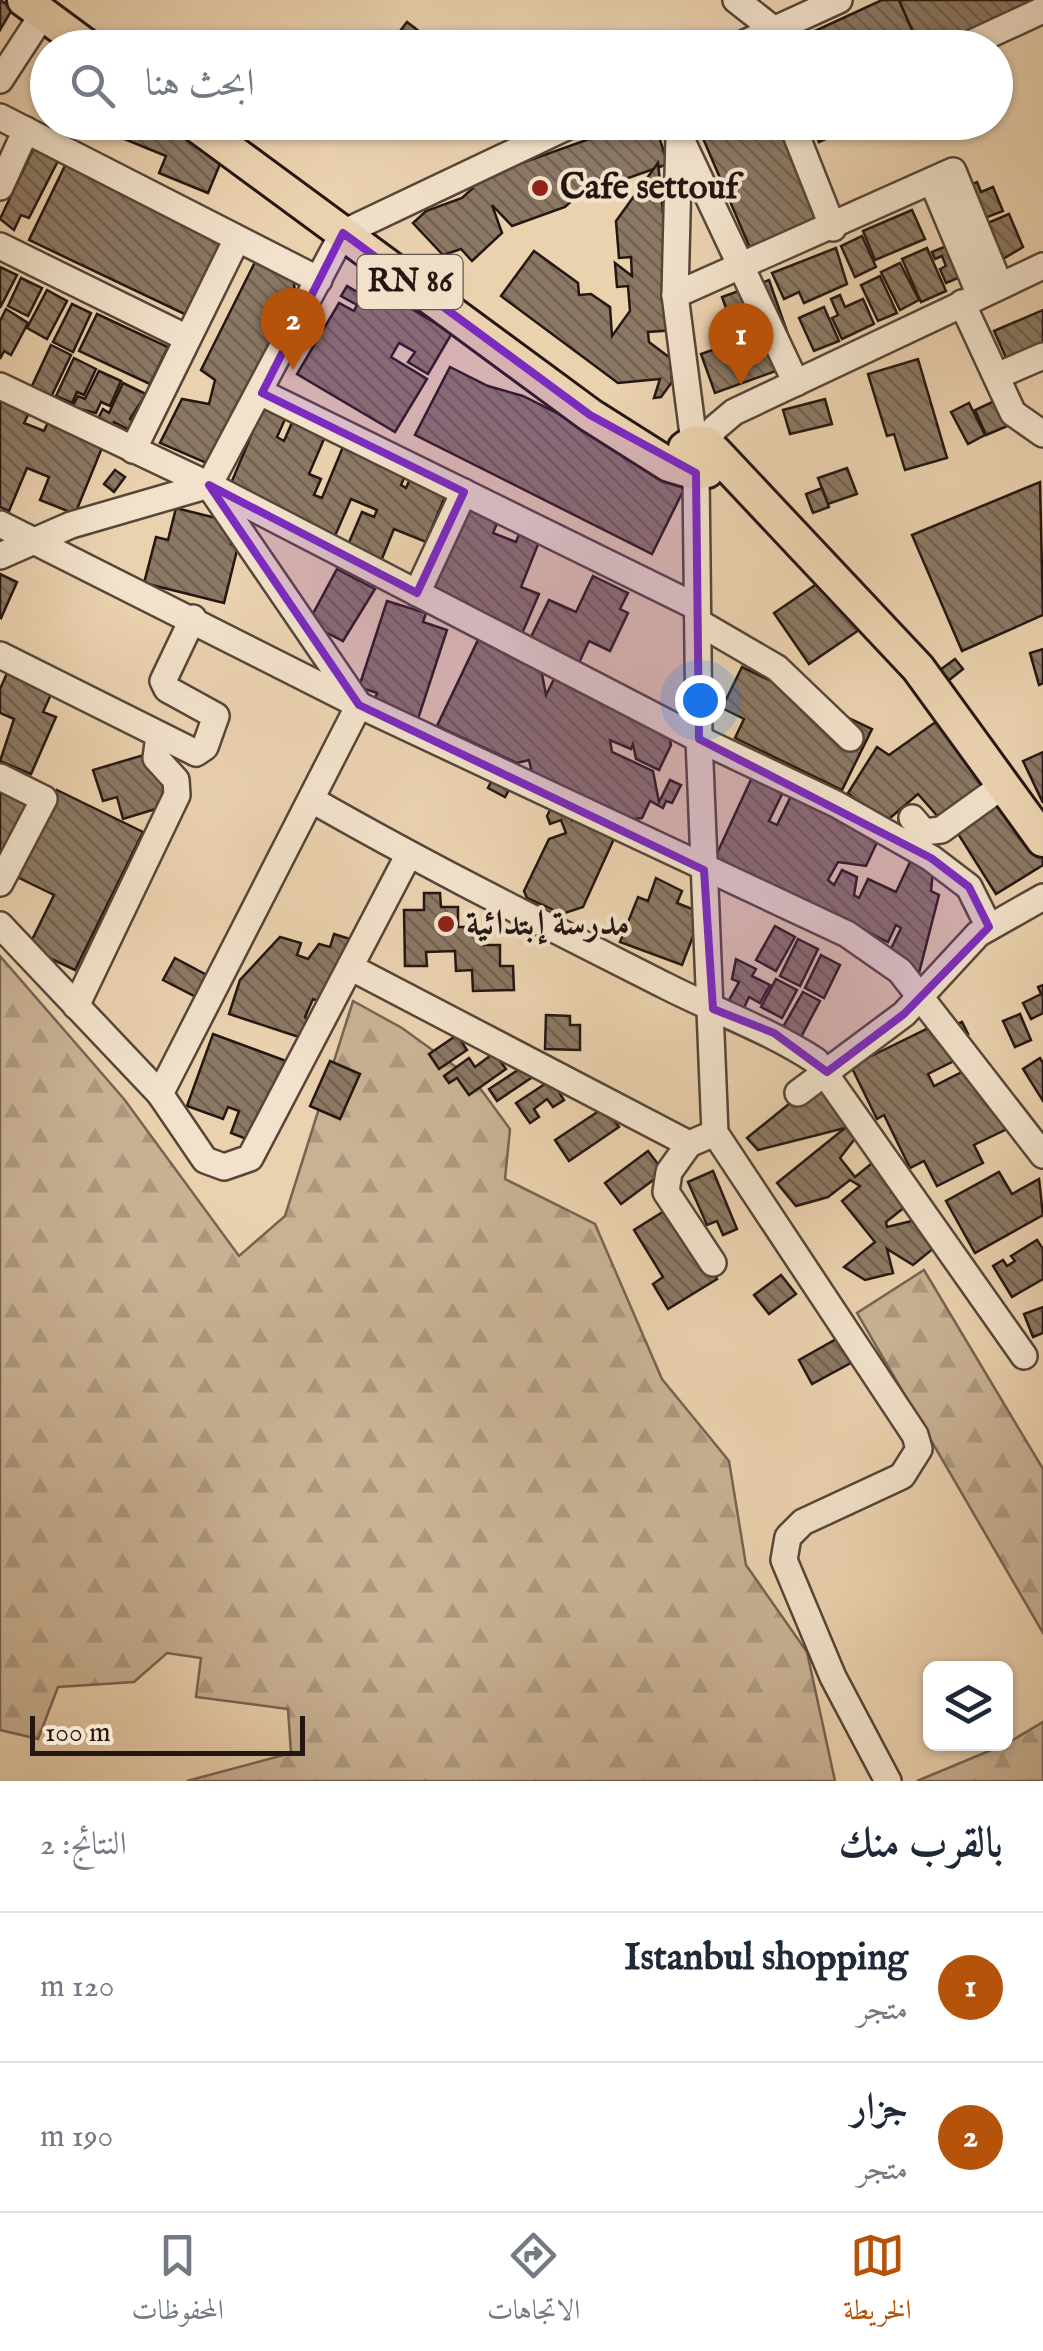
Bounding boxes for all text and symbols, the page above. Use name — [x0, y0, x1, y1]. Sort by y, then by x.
search box — [30, 30, 1013, 140]
icon: search — [65, 58, 120, 113]
text: ابحث هنا — [145, 61, 255, 109]
place label: Cafe settouf — [560, 166, 745, 211]
marker: Cafe settouf — [529, 177, 551, 199]
road number: RN 86 — [358, 255, 462, 309]
pin: 2 — [260, 288, 326, 370]
pin: 1 — [708, 302, 774, 385]
your location — [675, 675, 726, 726]
place label: مدرسة إبتدائية — [466, 902, 630, 947]
marker: مدرسة إبتدائية — [435, 913, 457, 935]
map controls — [923, 1661, 1013, 1751]
button: layers — [923, 1661, 1013, 1751]
scale bar — [30, 1711, 305, 1756]
text: 100 m — [45, 1716, 111, 1751]
text: بالقرب منك — [839, 1818, 1003, 1871]
text: النتائج: 2 — [40, 1825, 127, 1866]
text: Istanbul shopping — [624, 1935, 908, 1983]
text: 120 m — [40, 1967, 114, 2008]
text: 1 — [965, 1967, 976, 2008]
text: متجر — [857, 1990, 908, 2031]
text: جزار — [851, 2085, 908, 2133]
text: 190 m — [40, 2117, 113, 2158]
text: 2 — [963, 2117, 978, 2158]
text: متجر — [857, 2150, 908, 2191]
tab: المحفوظات — [132, 2228, 224, 2337]
tab: الاتجاهات — [487, 2228, 580, 2337]
tab: الخريطة — [843, 2228, 911, 2337]

